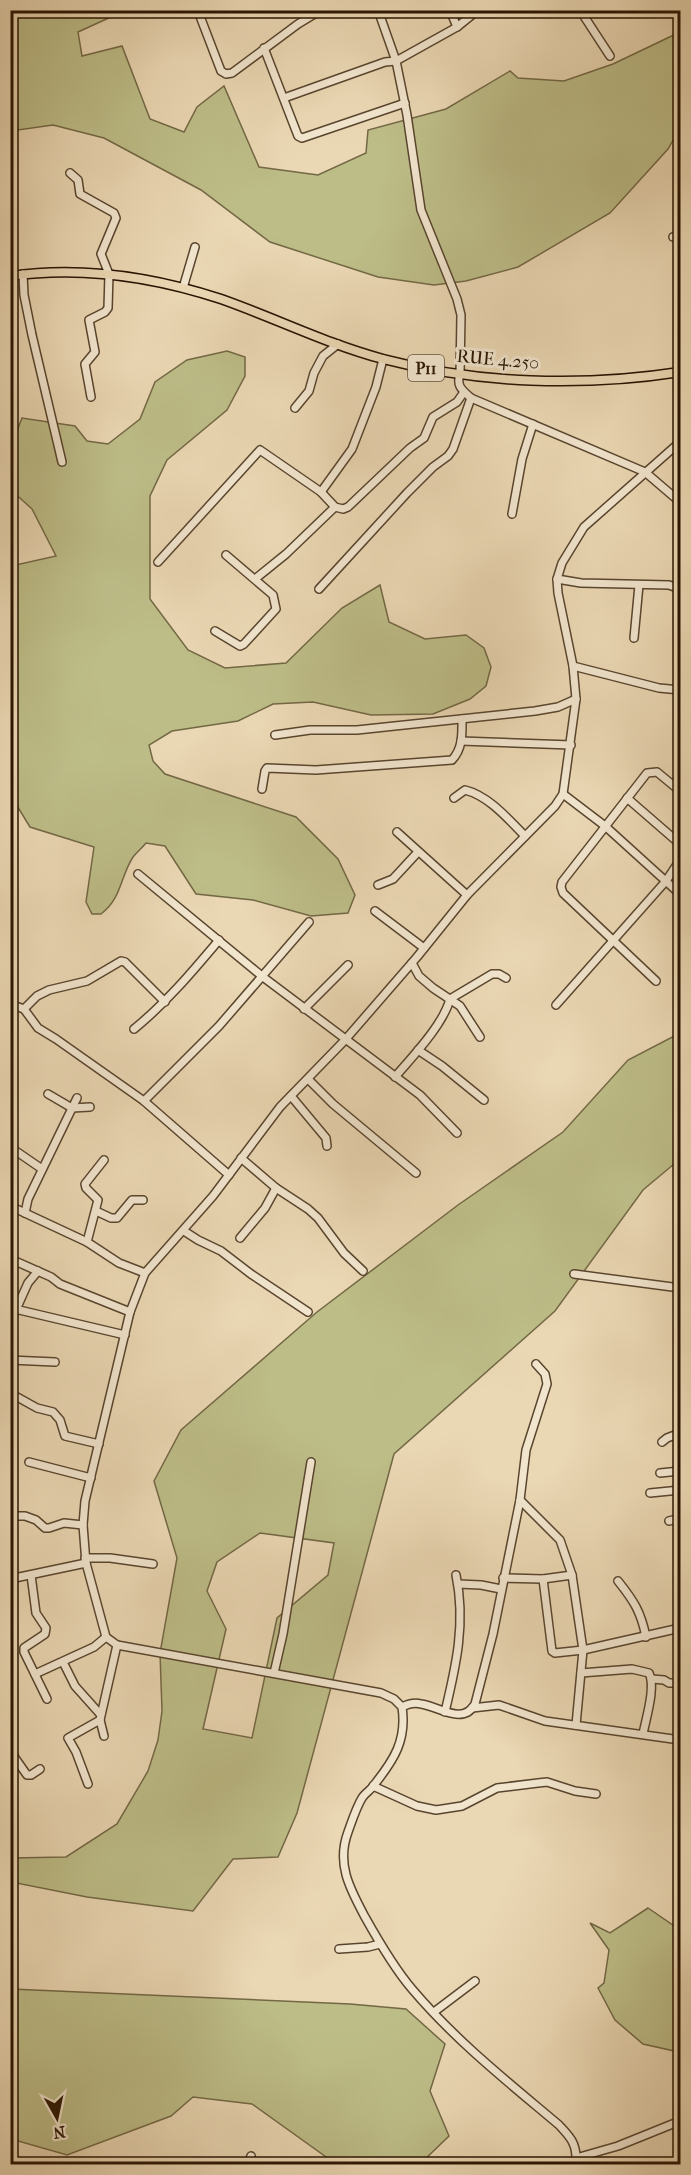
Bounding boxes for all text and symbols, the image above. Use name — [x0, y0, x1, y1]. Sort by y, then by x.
street label: RUE 4.250 — [456, 346, 540, 374]
road number: P11 — [408, 355, 444, 381]
north arrow — [27, 2088, 87, 2148]
text: N — [51, 2122, 67, 2143]

